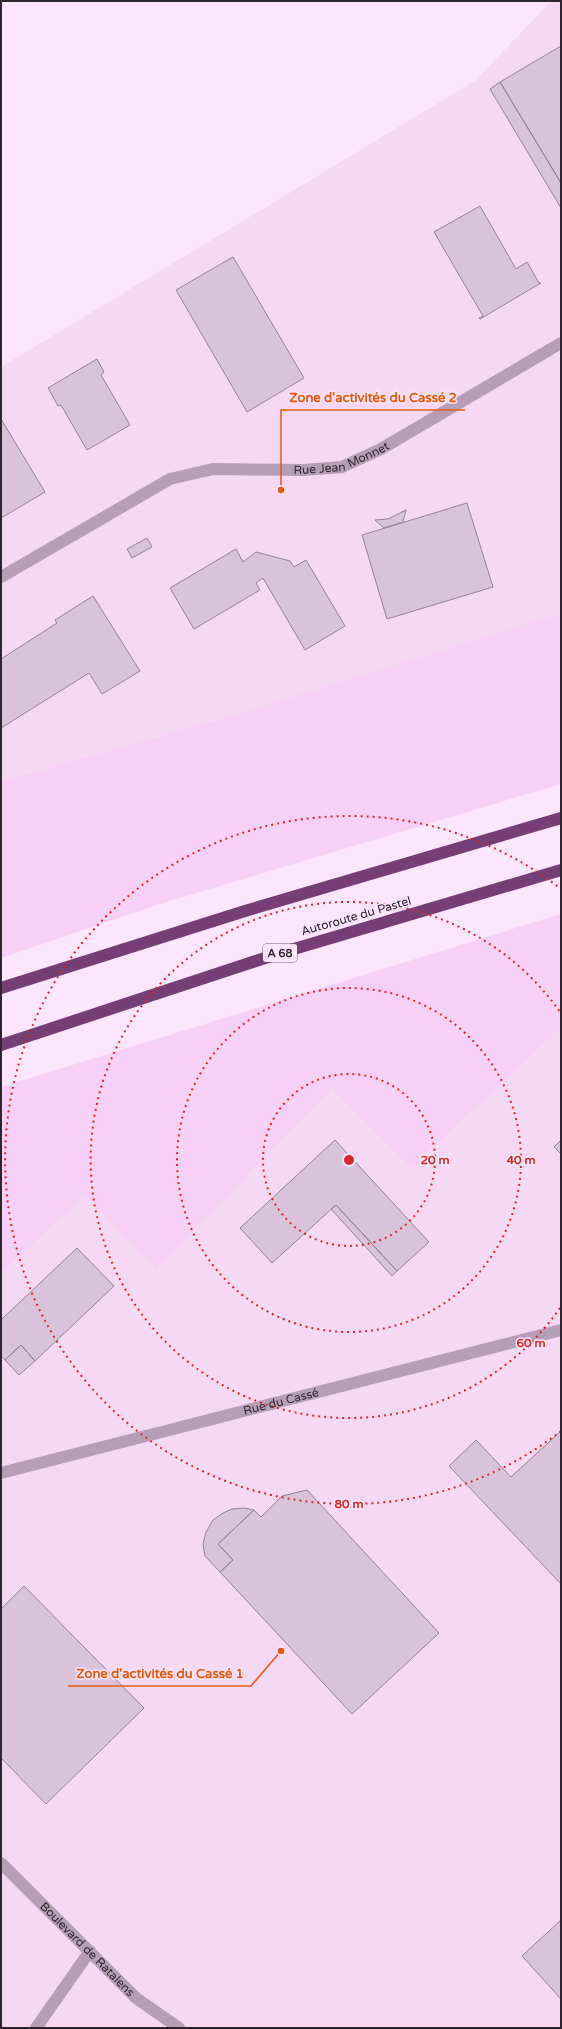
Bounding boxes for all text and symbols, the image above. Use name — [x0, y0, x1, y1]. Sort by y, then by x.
callout: Zone d'activités du Cassé 2 — [281, 385, 465, 410]
text: Zone d'activités du Cassé 2 — [289, 390, 457, 406]
street label: Rue Jean Monnet — [293, 438, 392, 477]
street label: Autoroute du Pastel — [299, 894, 413, 938]
road number: A 68 — [263, 944, 297, 962]
centre of rings — [342, 1153, 356, 1167]
text: 20 m — [420, 1153, 450, 1167]
text: 40 m — [506, 1153, 536, 1167]
text: 60 m — [516, 1336, 546, 1350]
street label: Rue du Cassé — [242, 1385, 320, 1418]
text: 80 m — [334, 1497, 364, 1511]
callout: Zone d'activités du Cassé 1 — [68, 1661, 251, 1686]
text: Zone d'activités du Cassé 1 — [76, 1666, 244, 1682]
street label: Boulevard de Ratalens — [37, 1899, 138, 2000]

